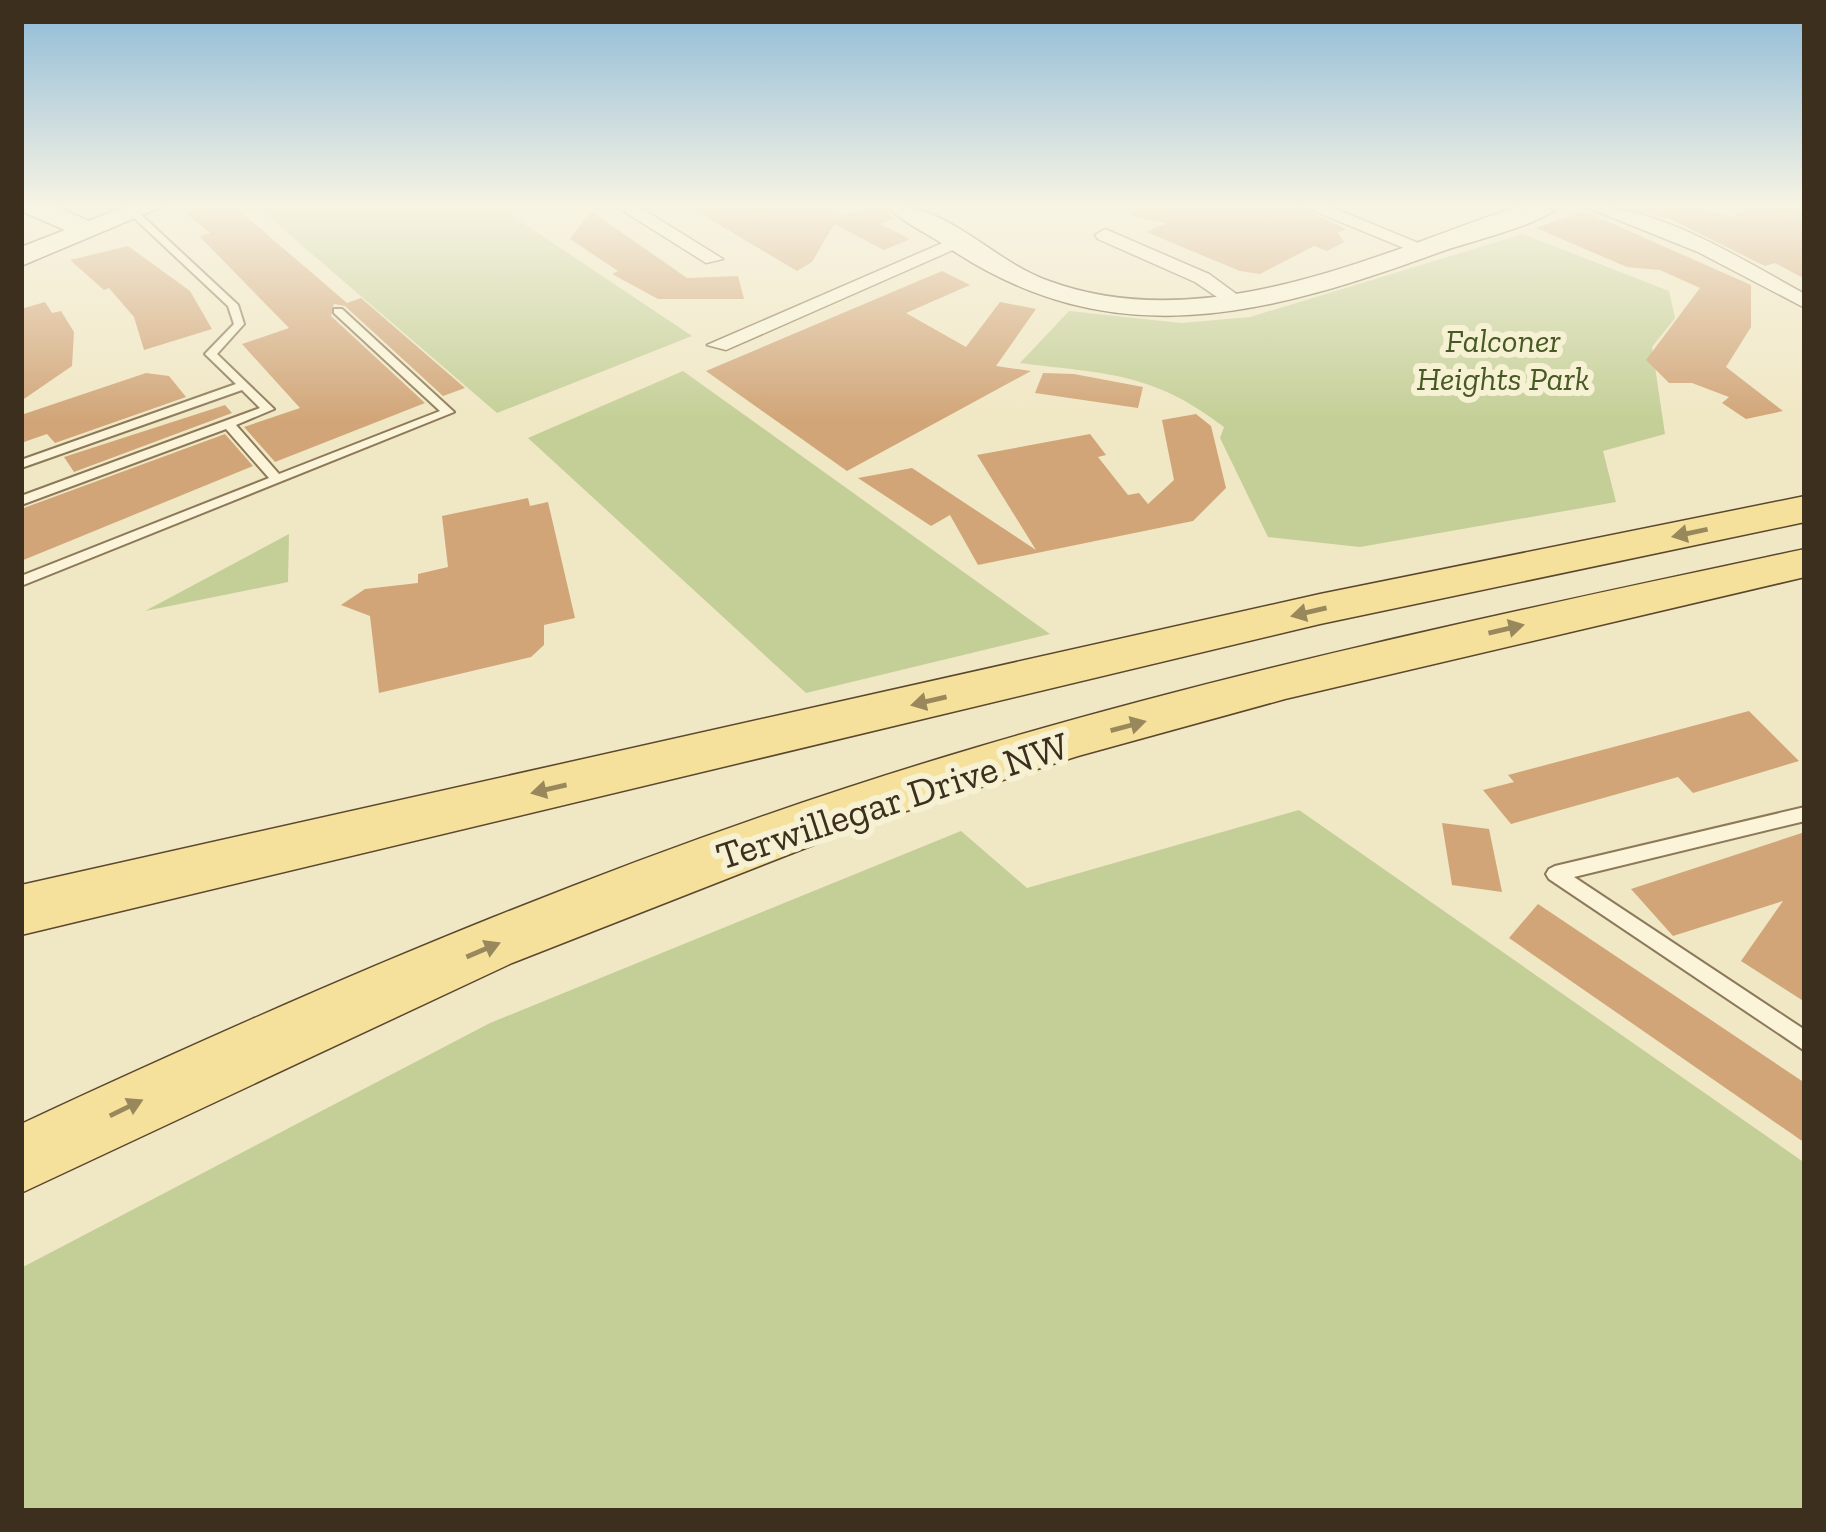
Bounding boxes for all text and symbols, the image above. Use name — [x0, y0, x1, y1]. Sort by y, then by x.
park label: Falconer Heights Park — [1417, 321, 1589, 398]
one-way arrow — [1671, 524, 1709, 543]
one-way arrow — [1289, 604, 1327, 623]
one-way arrow — [1487, 618, 1525, 637]
one-way arrow — [910, 692, 947, 711]
one-way arrow — [1110, 716, 1147, 735]
street label: Terwillegar Drive NW — [710, 721, 1074, 880]
one-way arrow — [529, 780, 567, 799]
one-way arrow — [465, 940, 501, 959]
one-way arrow — [109, 1098, 144, 1118]

